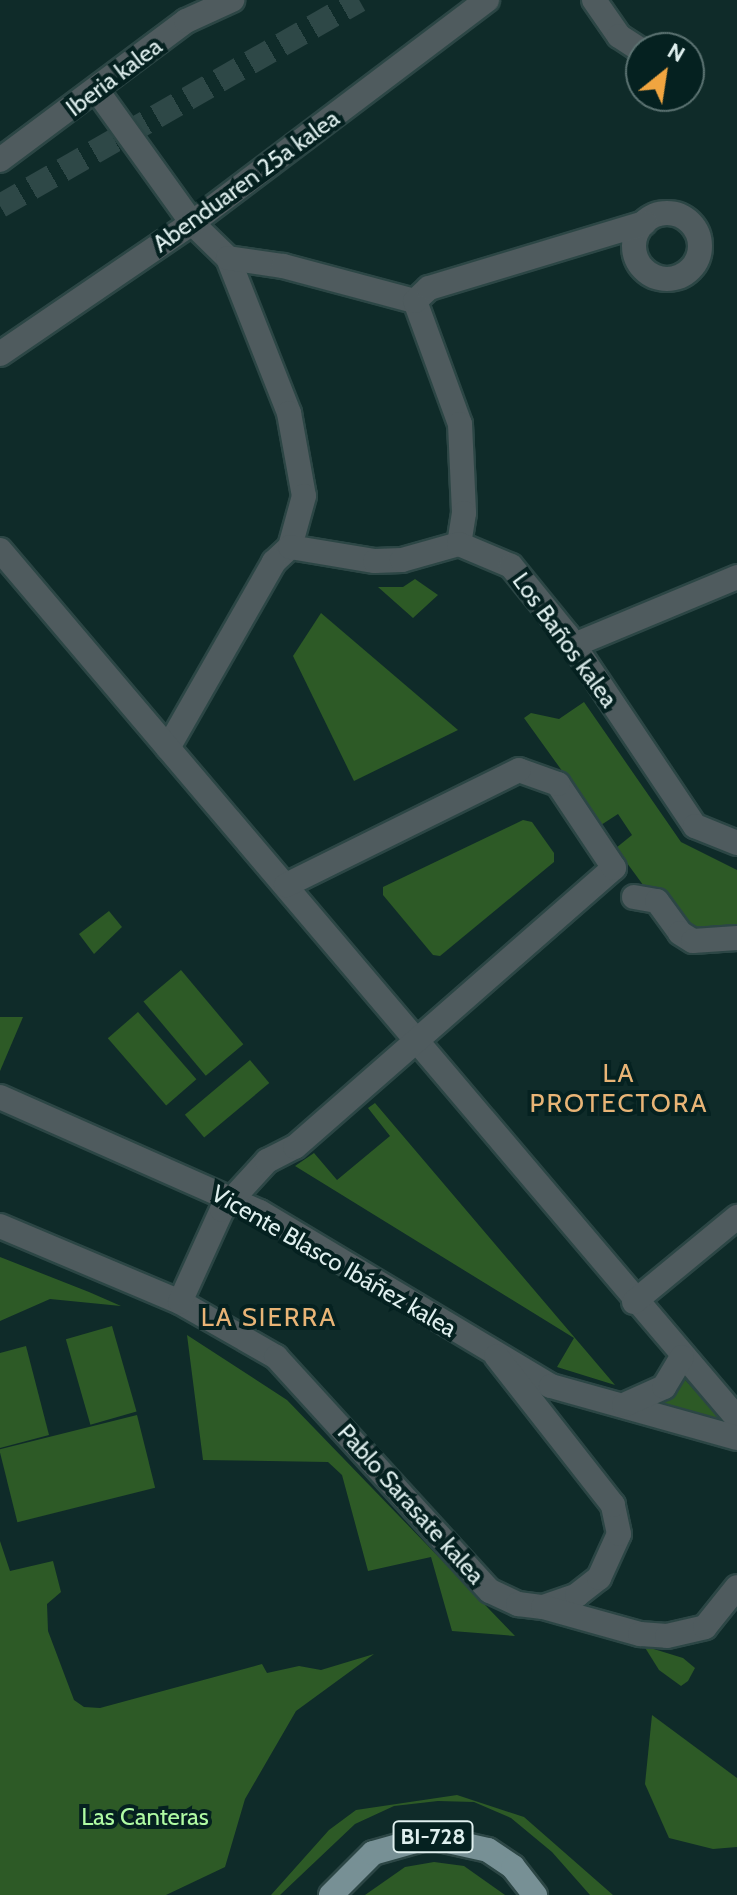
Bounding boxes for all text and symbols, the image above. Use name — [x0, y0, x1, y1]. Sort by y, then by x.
street label: Iberia kalea — [60, 32, 168, 122]
north arrow — [625, 32, 705, 112]
text: N — [663, 37, 690, 68]
street label: Abenduaren 25a kalea — [147, 104, 345, 258]
street label: Los Baños kalea — [506, 567, 624, 713]
district label: LA PROTECTORA — [530, 1058, 708, 1120]
street label: Vicente Blasco Ibáñez kalea — [206, 1179, 462, 1343]
district label: LA SIERRA — [201, 1302, 337, 1334]
street label: Pablo Sarasate kalea — [332, 1418, 490, 1590]
park label: Las Canteras — [81, 1803, 209, 1831]
road number: BI-728 — [391, 1819, 475, 1855]

